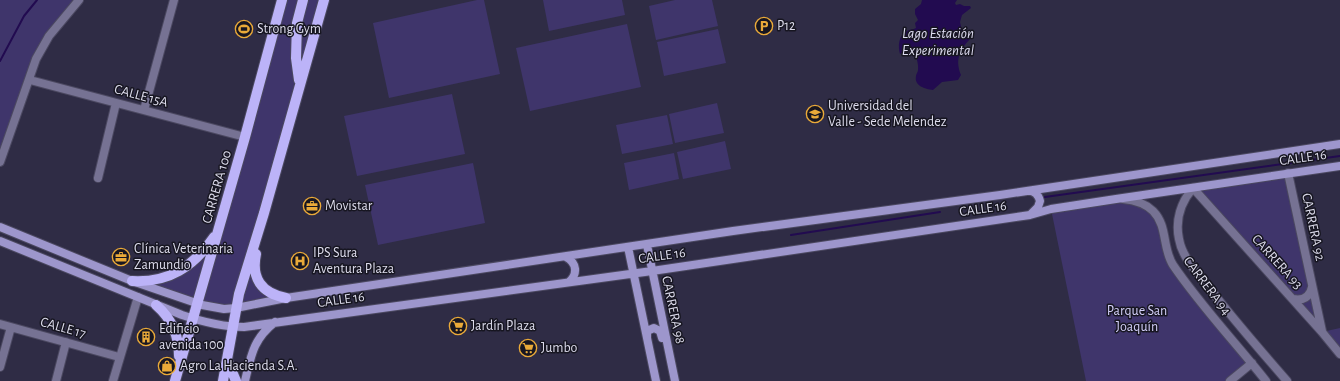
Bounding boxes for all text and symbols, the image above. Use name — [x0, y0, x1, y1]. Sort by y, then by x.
parking icon: P12 — [754, 16, 774, 36]
sports icon: Strong Gym — [234, 19, 254, 39]
place label: P12 — [777, 19, 795, 33]
place label: Strong Gym — [257, 22, 321, 36]
water label: Lago Estación Experimental — [902, 26, 974, 58]
street label: CALLE 15A — [113, 82, 169, 110]
place label: Universidad del Valle - Sede Melendez — [828, 99, 947, 129]
school or university icon: Universidad del Valle - Sede Melendez — [805, 104, 825, 124]
street label: CALLE 16 — [1279, 148, 1327, 168]
street label: CARRERA 100 — [200, 149, 234, 225]
street label: CARRERA 92 — [1299, 192, 1327, 262]
office icon: Movistar — [302, 196, 322, 216]
place label: Movistar — [325, 199, 373, 213]
street label: CALLE 16 — [959, 199, 1007, 219]
street label: CARRERA 93 — [1249, 232, 1305, 292]
place label: Clínica Veterinaria Zamundio — [134, 242, 234, 272]
place label: IPS Sura Aventura Plaza — [313, 246, 395, 276]
street label: CALLE 16 — [638, 246, 686, 266]
office icon: Clínica Veterinaria Zamundio — [111, 247, 131, 267]
hospital icon: IPS Sura Aventura Plaza — [290, 251, 310, 271]
street label: CARRERA 94 — [1181, 254, 1234, 318]
street label: CARRERA 98 — [659, 275, 687, 345]
street label: CALLE 16 — [317, 290, 365, 310]
park label: Parque San Joaquín — [1107, 304, 1167, 334]
street label: CALLE 17 — [39, 315, 88, 341]
supermarket icon: Jardín Plaza — [448, 316, 468, 336]
place label: Jardín Plaza — [471, 319, 536, 333]
place label: Edificio avenida 100 — [159, 322, 224, 352]
building icon: Edificio avenida 100 — [136, 327, 156, 347]
supermarket icon: Jumbo — [518, 338, 538, 358]
place label: Jumbo — [541, 341, 578, 355]
shop icon: Agro La Hacienda S.A. — [157, 356, 177, 376]
place label: Agro La Hacienda S.A. — [180, 359, 298, 373]

